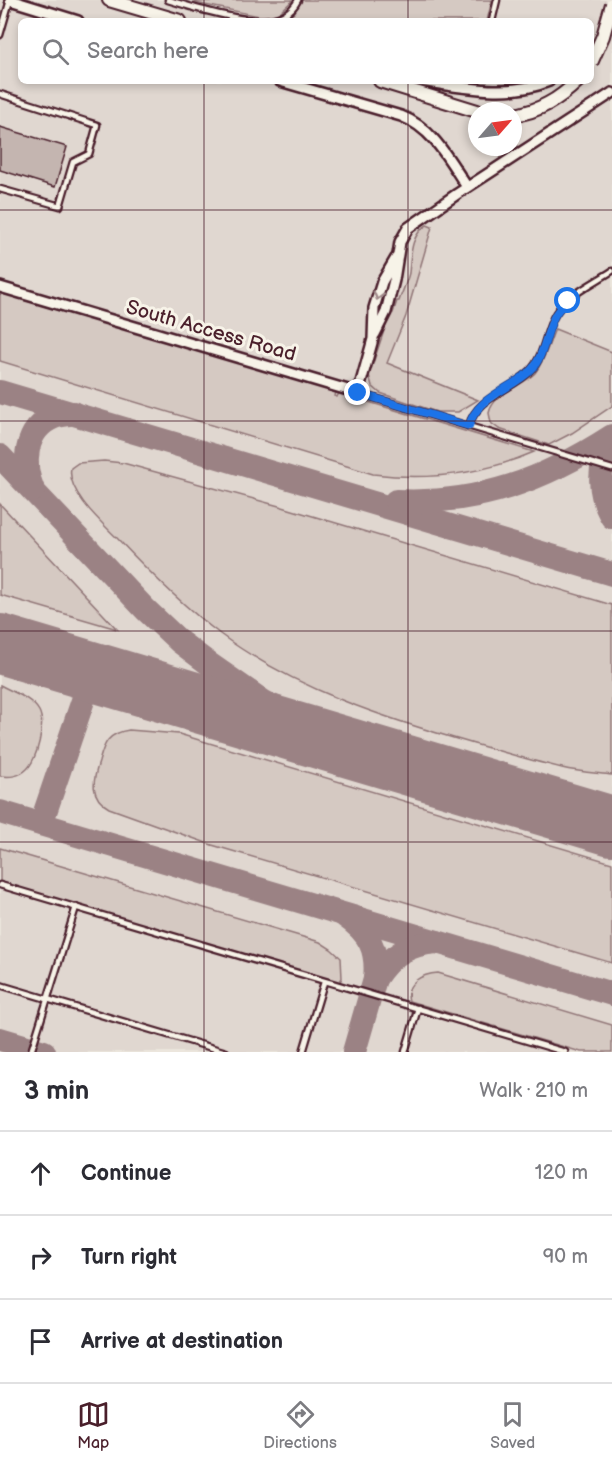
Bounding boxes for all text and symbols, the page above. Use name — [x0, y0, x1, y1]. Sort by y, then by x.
search box — [18, 18, 594, 84]
icon: search — [39, 35, 72, 68]
text: Search here — [87, 38, 209, 65]
north arrow — [468, 102, 522, 156]
route start — [554, 287, 580, 313]
one-way arrow — [373, 290, 385, 301]
street label: South Access Road — [123, 295, 299, 367]
route end — [344, 379, 370, 405]
text: 3 min — [24, 1076, 89, 1107]
text: Walk · 210 m — [479, 1079, 588, 1103]
icon: ahead — [24, 1157, 57, 1190]
text: Continue — [81, 1160, 171, 1187]
text: 120 m — [535, 1161, 588, 1185]
icon: right — [24, 1241, 57, 1274]
text: Turn right — [81, 1244, 177, 1271]
text: 90 m — [543, 1245, 588, 1269]
icon: arrive — [24, 1325, 57, 1358]
text: Arrive at destination — [81, 1328, 283, 1355]
tab: Map — [77, 1398, 110, 1453]
tab: Directions — [263, 1398, 337, 1453]
tab: Saved — [490, 1398, 535, 1453]

